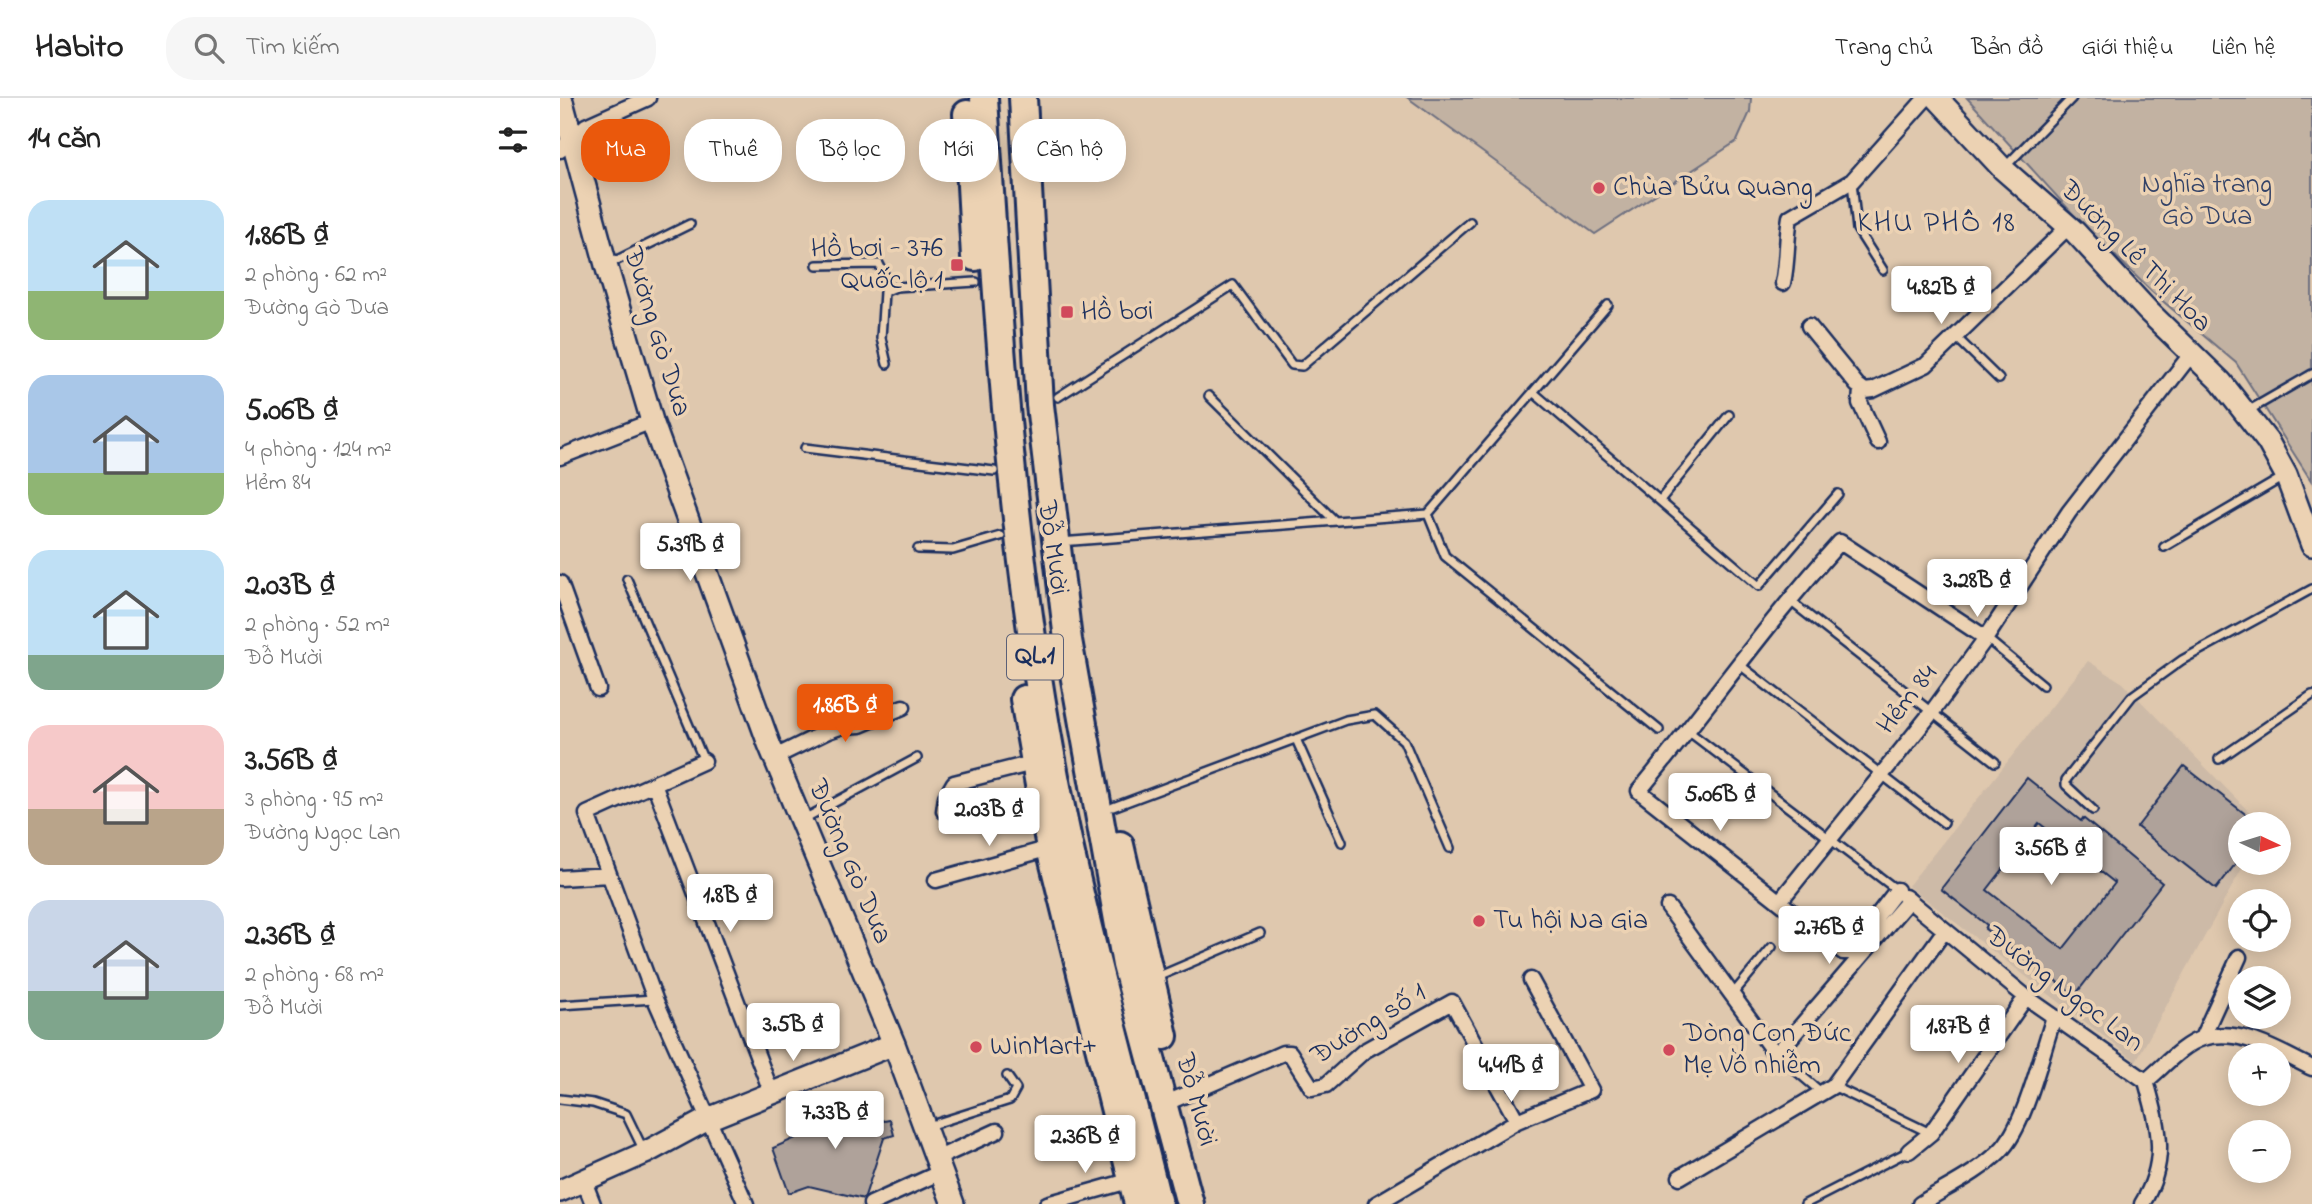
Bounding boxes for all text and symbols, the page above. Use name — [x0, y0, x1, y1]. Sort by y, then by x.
search box — [166, 17, 656, 80]
text: Habito — [35, 24, 124, 72]
icon: search — [190, 29, 228, 67]
text: Tìm kiếm — [246, 29, 340, 67]
text: Trang chủ — [1835, 31, 1933, 66]
text: Bản đồ — [1971, 31, 2043, 66]
text: Giới thiệu — [2081, 31, 2173, 66]
text: Liên hệ — [2211, 31, 2277, 66]
text: 14 căn — [28, 118, 101, 162]
chip: Mua — [581, 119, 670, 182]
chip: Thuê — [684, 119, 782, 182]
chip: Bộ lọc — [796, 119, 905, 182]
chip: Mới — [919, 119, 998, 182]
chip: Căn hộ — [1012, 119, 1126, 182]
icon: filters — [494, 121, 532, 159]
park label: Nghĩa trang Gò Dưa — [2142, 165, 2272, 238]
place label: Chùa Bửu Quang — [1613, 168, 1813, 209]
street label: Đường Lê Thị Hoa — [2048, 170, 2221, 343]
marker: Chùa Bửu Quang — [1591, 180, 1607, 196]
district label: KHU PHỐ 18 — [1857, 202, 2017, 246]
text: 1.86B ₫ — [245, 215, 329, 259]
icon: home — [84, 228, 168, 312]
place label: Hồ bơi - 376 Quốc lộ 1 — [811, 229, 943, 302]
street label: Đường Gò Dưa — [610, 241, 701, 422]
marker: Hồ bơi - 376 Quốc lộ 1 — [949, 257, 965, 273]
text: 2 phòng · 62 m² — [245, 259, 387, 292]
pin: 4.82B ₫ — [1876, 266, 2006, 326]
text: 4.82B ₫ — [1907, 272, 1975, 305]
text: Đường Gò Dưa — [245, 292, 389, 325]
place label: Hồ bơi — [1081, 292, 1153, 333]
marker: Hồ bơi — [1059, 304, 1075, 320]
text: 5.06B ₫ — [245, 390, 338, 434]
icon: home — [84, 403, 168, 487]
text: 4 phòng · 124 m² — [245, 434, 392, 467]
text: Hẻm 84 — [245, 467, 310, 500]
street label: Đỗ Mười — [1025, 497, 1079, 598]
pin: 5.39B ₫ — [625, 524, 755, 583]
text: 5.39B ₫ — [656, 529, 724, 562]
pin: 3.28B ₫ — [1912, 560, 2042, 619]
text: 2.03B ₫ — [245, 565, 335, 609]
text: 3.28B ₫ — [1943, 565, 2011, 598]
icon: home — [84, 578, 168, 662]
text: 2 phòng · 52 m² — [245, 609, 390, 642]
road number: QL.1 — [1007, 635, 1063, 680]
text: Đỗ Mười — [245, 642, 323, 675]
street label: Hẻm 84 — [1867, 656, 1949, 744]
pin: 1.86B ₫ — [780, 684, 910, 744]
text: 1.86B ₫ — [813, 690, 877, 723]
text: 3.56B ₫ — [245, 740, 337, 784]
icon: home — [84, 753, 168, 837]
street label: Đường Gò Dưa — [796, 772, 902, 951]
pin: 5.06B ₫ — [1655, 774, 1785, 833]
text: 5.06B ₫ — [1684, 779, 1756, 812]
text: 3 phòng · 95 m² — [245, 784, 384, 817]
pin: 2.03B ₫ — [924, 788, 1054, 848]
text: 2.03B ₫ — [955, 794, 1023, 827]
north arrow — [2228, 812, 2291, 875]
map controls — [2228, 812, 2291, 1183]
text: Đường Ngọc Lan — [245, 817, 400, 850]
pin: 3.56B ₫ — [1986, 828, 2116, 887]
text: 3.56B ₫ — [2016, 833, 2086, 866]
pin: 1.8B ₫ — [673, 874, 787, 934]
text: 1.8B ₫ — [703, 880, 757, 913]
button: locate — [2228, 889, 2291, 952]
place label: Tu hội Na Gia — [1493, 901, 1648, 942]
pin: 2.76B ₫ — [1764, 906, 1894, 966]
text: 2.76B ₫ — [1794, 912, 1864, 945]
marker: Tu hội Na Gia — [1471, 913, 1487, 929]
text: 2.36B ₫ — [245, 915, 335, 959]
street label: Đường Ngọc Lan — [1975, 916, 2152, 1063]
icon: home — [84, 928, 168, 1012]
text: 2 phòng · 68 m² — [245, 959, 384, 992]
button: layers — [2228, 966, 2291, 1029]
street label: Đường số 1 — [1303, 973, 1435, 1077]
text: Đỗ Mười — [245, 992, 323, 1025]
pin: 3.5B ₫ — [736, 1004, 850, 1063]
pin: 1.87B ₫ — [1893, 1006, 2023, 1065]
text: 3.5B ₫ — [763, 1009, 823, 1042]
text: 1.87B ₫ — [1926, 1011, 1990, 1044]
place label: Dòng Con Đức Mẹ Vô nhiễm — [1682, 1014, 1852, 1087]
place label: WinMart+ — [990, 1027, 1097, 1068]
marker: WinMart+ — [968, 1039, 984, 1055]
marker: Dòng Con Đức Mẹ Vô nhiễm — [1661, 1042, 1677, 1058]
button: + — [2228, 1043, 2291, 1106]
pin: 4.41B ₫ — [1446, 1044, 1576, 1104]
street label: Đỗ Mười — [1163, 1048, 1227, 1151]
text: 4.41B ₫ — [1479, 1050, 1543, 1083]
pin: 7.33B ₫ — [770, 1091, 900, 1151]
text: 7.33B ₫ — [802, 1097, 868, 1130]
pin: 2.36B ₫ — [1020, 1116, 1150, 1175]
button: − — [2228, 1120, 2291, 1183]
text: 2.36B ₫ — [1050, 1121, 1120, 1154]

